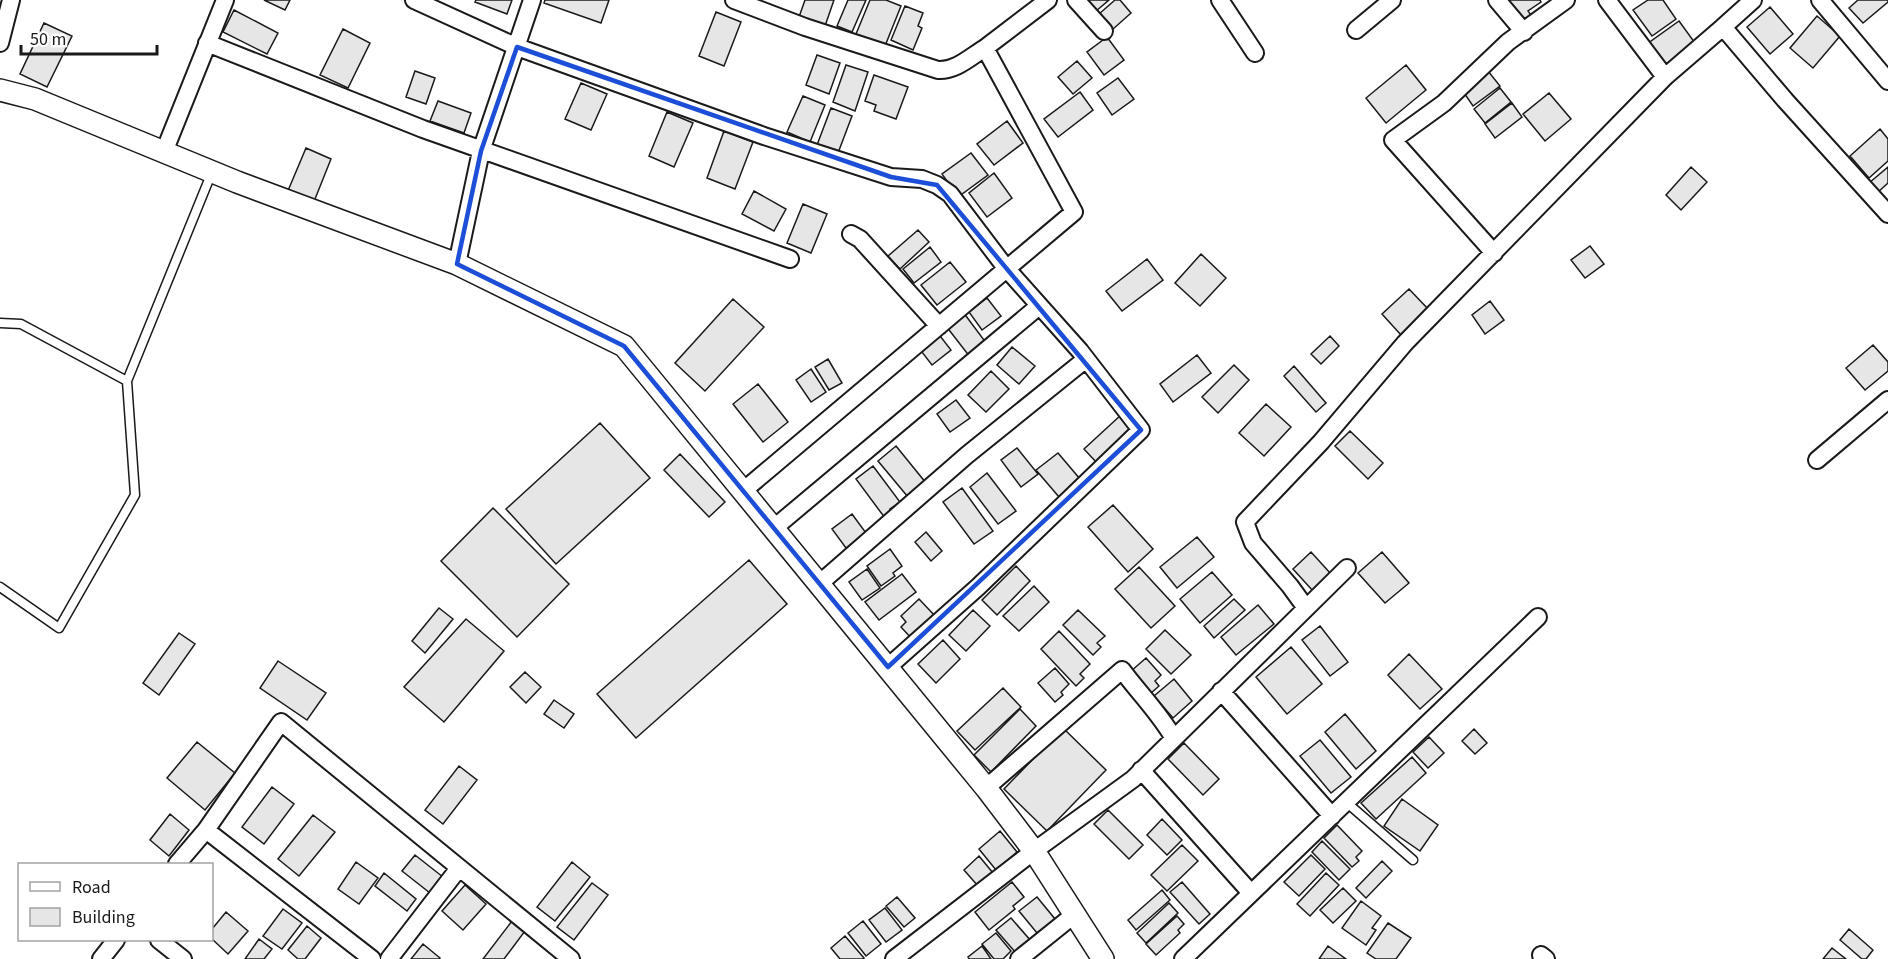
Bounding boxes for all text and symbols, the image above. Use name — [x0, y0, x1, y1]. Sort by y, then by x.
scale bar — [21, 18, 158, 56]
text: 50 m — [30, 27, 66, 52]
legend — [18, 863, 213, 941]
text: Road — [72, 875, 111, 900]
text: Building — [72, 905, 135, 930]

